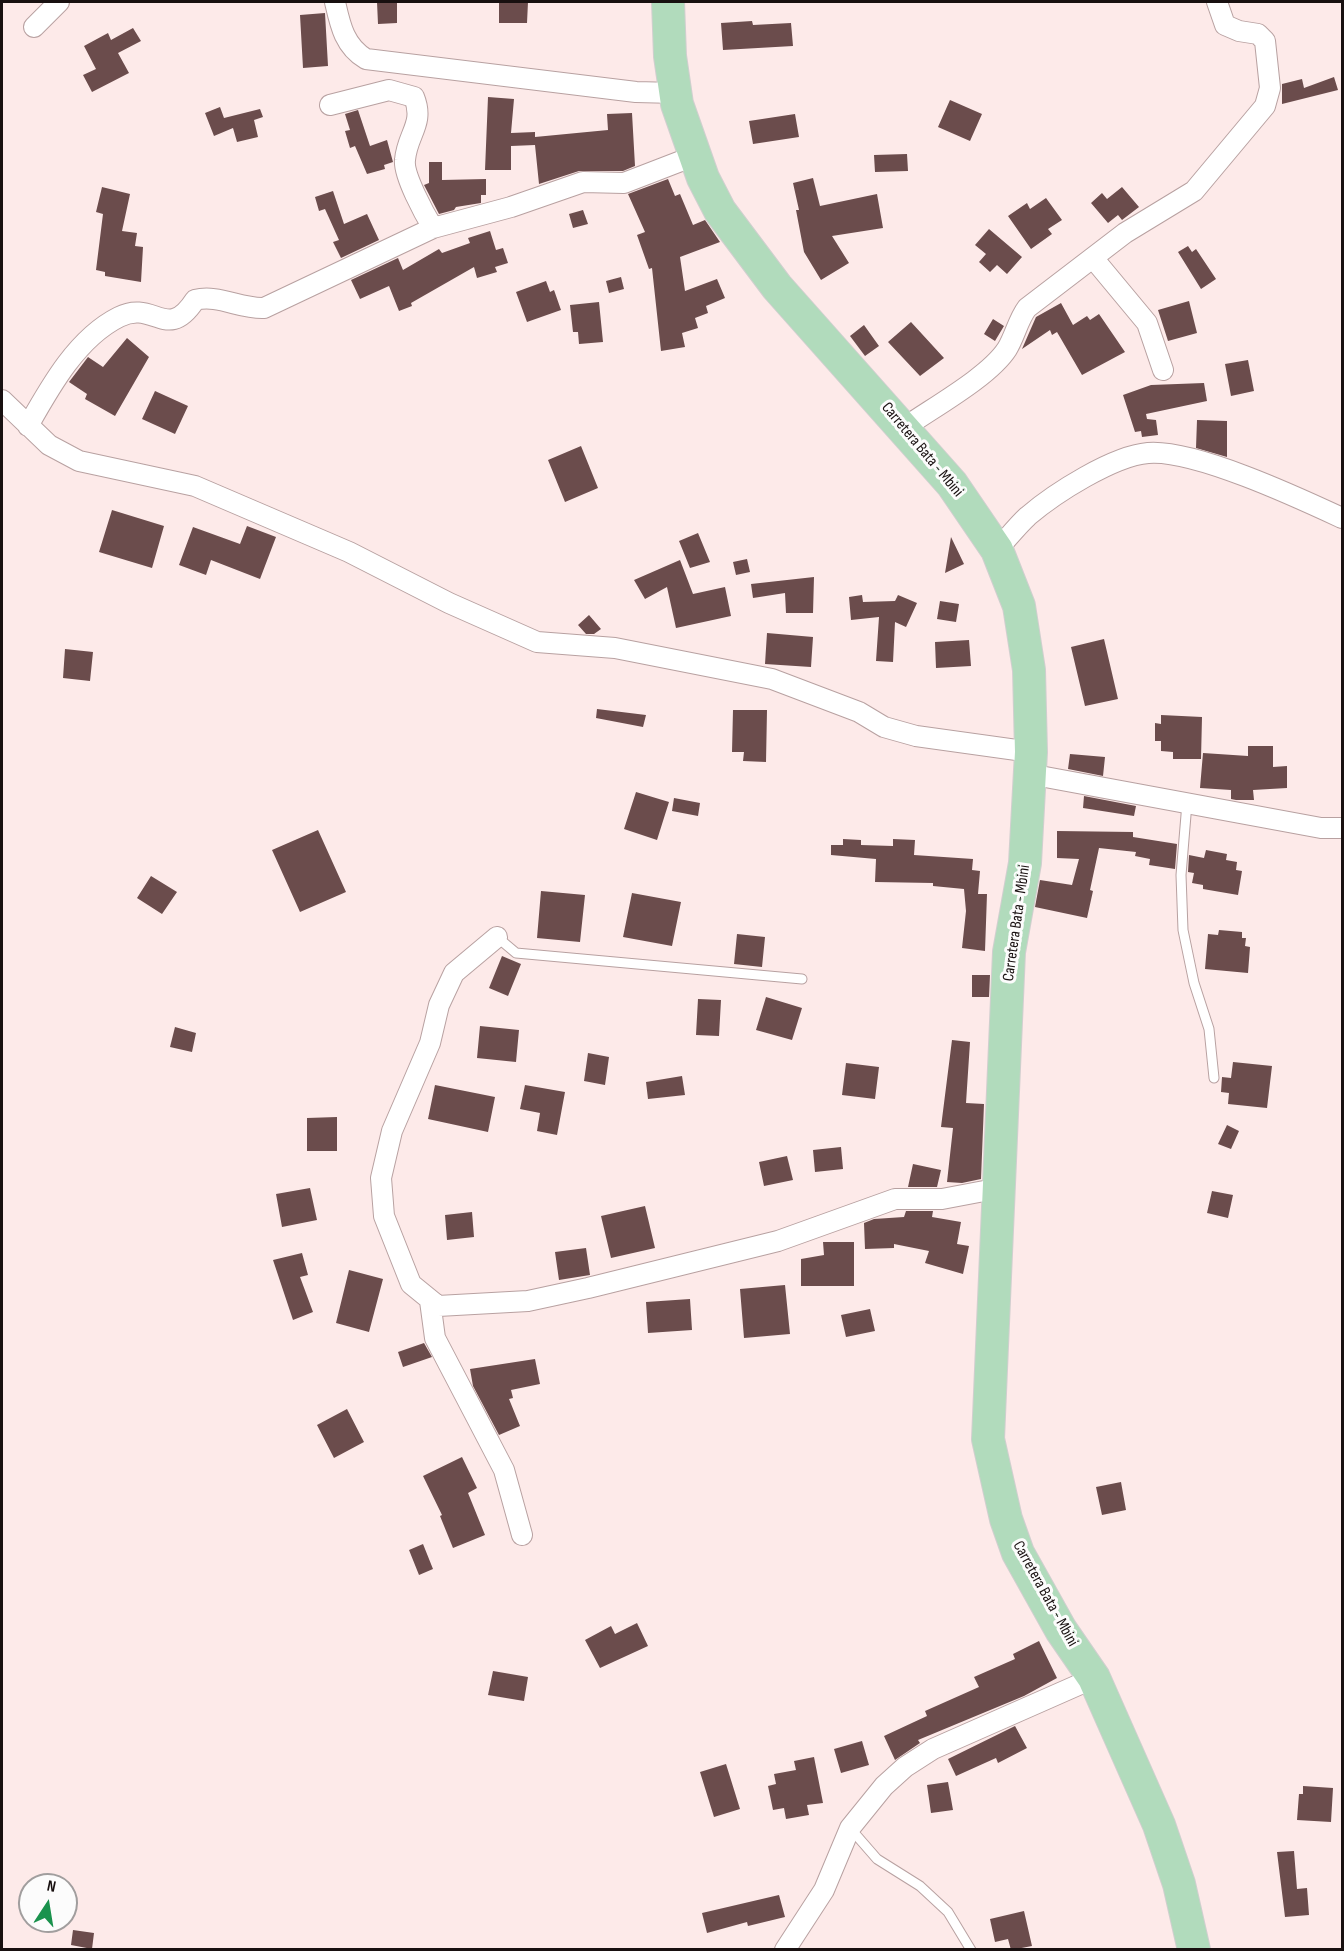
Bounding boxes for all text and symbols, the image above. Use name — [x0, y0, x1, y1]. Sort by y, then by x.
street label: Carretera Bata - Mbini — [877, 399, 967, 501]
street label: Carretera Bata - Mbini — [999, 864, 1035, 982]
street label: Carretera Bata - Mbini — [1008, 1538, 1082, 1650]
north arrow — [18, 1873, 78, 1933]
text: N — [45, 1877, 58, 1897]

